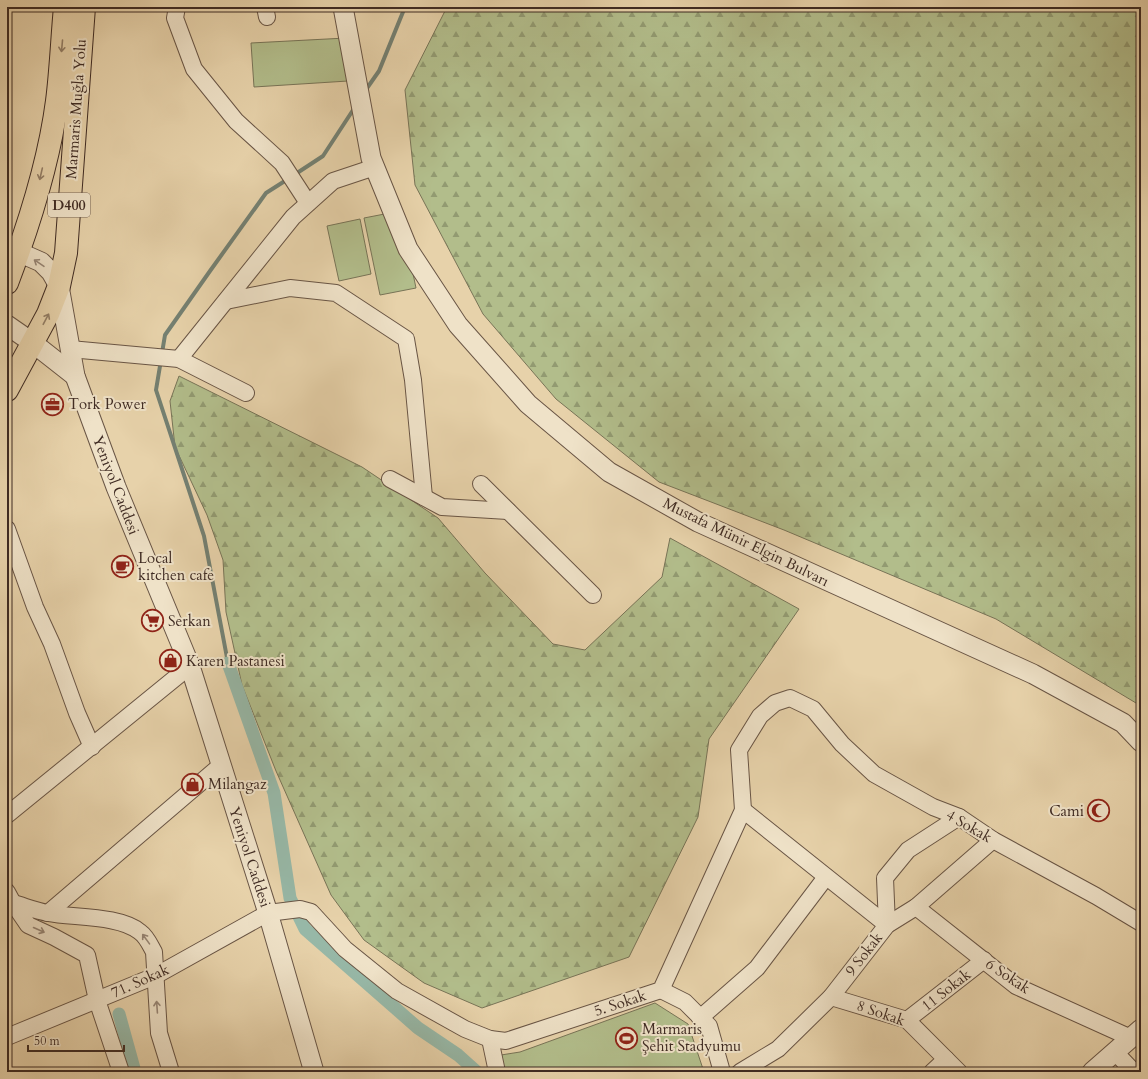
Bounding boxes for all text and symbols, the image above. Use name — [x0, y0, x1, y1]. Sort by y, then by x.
street label: Marmaris Muğla Yolu — [61, 38, 91, 180]
one-way arrow — [58, 39, 65, 52]
one-way arrow — [37, 167, 45, 180]
road number: D400 — [48, 193, 90, 217]
one-way arrow — [34, 258, 45, 267]
one-way arrow — [42, 313, 50, 325]
office icon: Tork Power — [40, 391, 66, 417]
place label: Tork Power — [68, 394, 146, 414]
street label: Yeniyol Caddesi — [88, 433, 144, 537]
street label: Mustafa Münir Elgin Bulvarı — [660, 493, 832, 591]
place label: Local kitchen cafe — [138, 548, 214, 585]
cafe icon: Local kitchen cafe — [109, 554, 135, 580]
supermarket icon: Serkan — [140, 608, 166, 634]
place label: Serkan — [168, 611, 211, 631]
shop icon: Karen Pastanesi — [157, 648, 183, 674]
place label: Karen Pastanesi — [186, 651, 285, 671]
shop icon: Milangaz — [179, 771, 205, 797]
place label: Milangaz — [208, 774, 267, 794]
mosque icon: Cami — [1086, 798, 1112, 824]
place label: Cami — [1049, 801, 1084, 821]
street label: Yeniyol Caddesi — [224, 804, 276, 910]
street label: 4 Sokak — [942, 805, 996, 847]
one-way arrow — [33, 927, 45, 934]
street label: 9 Sokak — [841, 928, 887, 980]
one-way arrow — [142, 934, 150, 945]
street label: 6 Sokak — [982, 954, 1034, 998]
street label: 71. Sokak — [108, 959, 172, 1003]
street label: 11 Sokak — [917, 964, 975, 1016]
street label: 5. Sokak — [591, 985, 649, 1021]
street label: 8 Sokak — [854, 995, 908, 1031]
one-way arrow — [154, 1001, 161, 1014]
place label: Marmaris Şehit Stadyumu — [642, 1019, 741, 1056]
sports icon: Marmaris Şehit Stadyumu — [613, 1025, 639, 1051]
scale bar — [28, 1027, 124, 1053]
text: 50 m — [34, 1033, 61, 1049]

